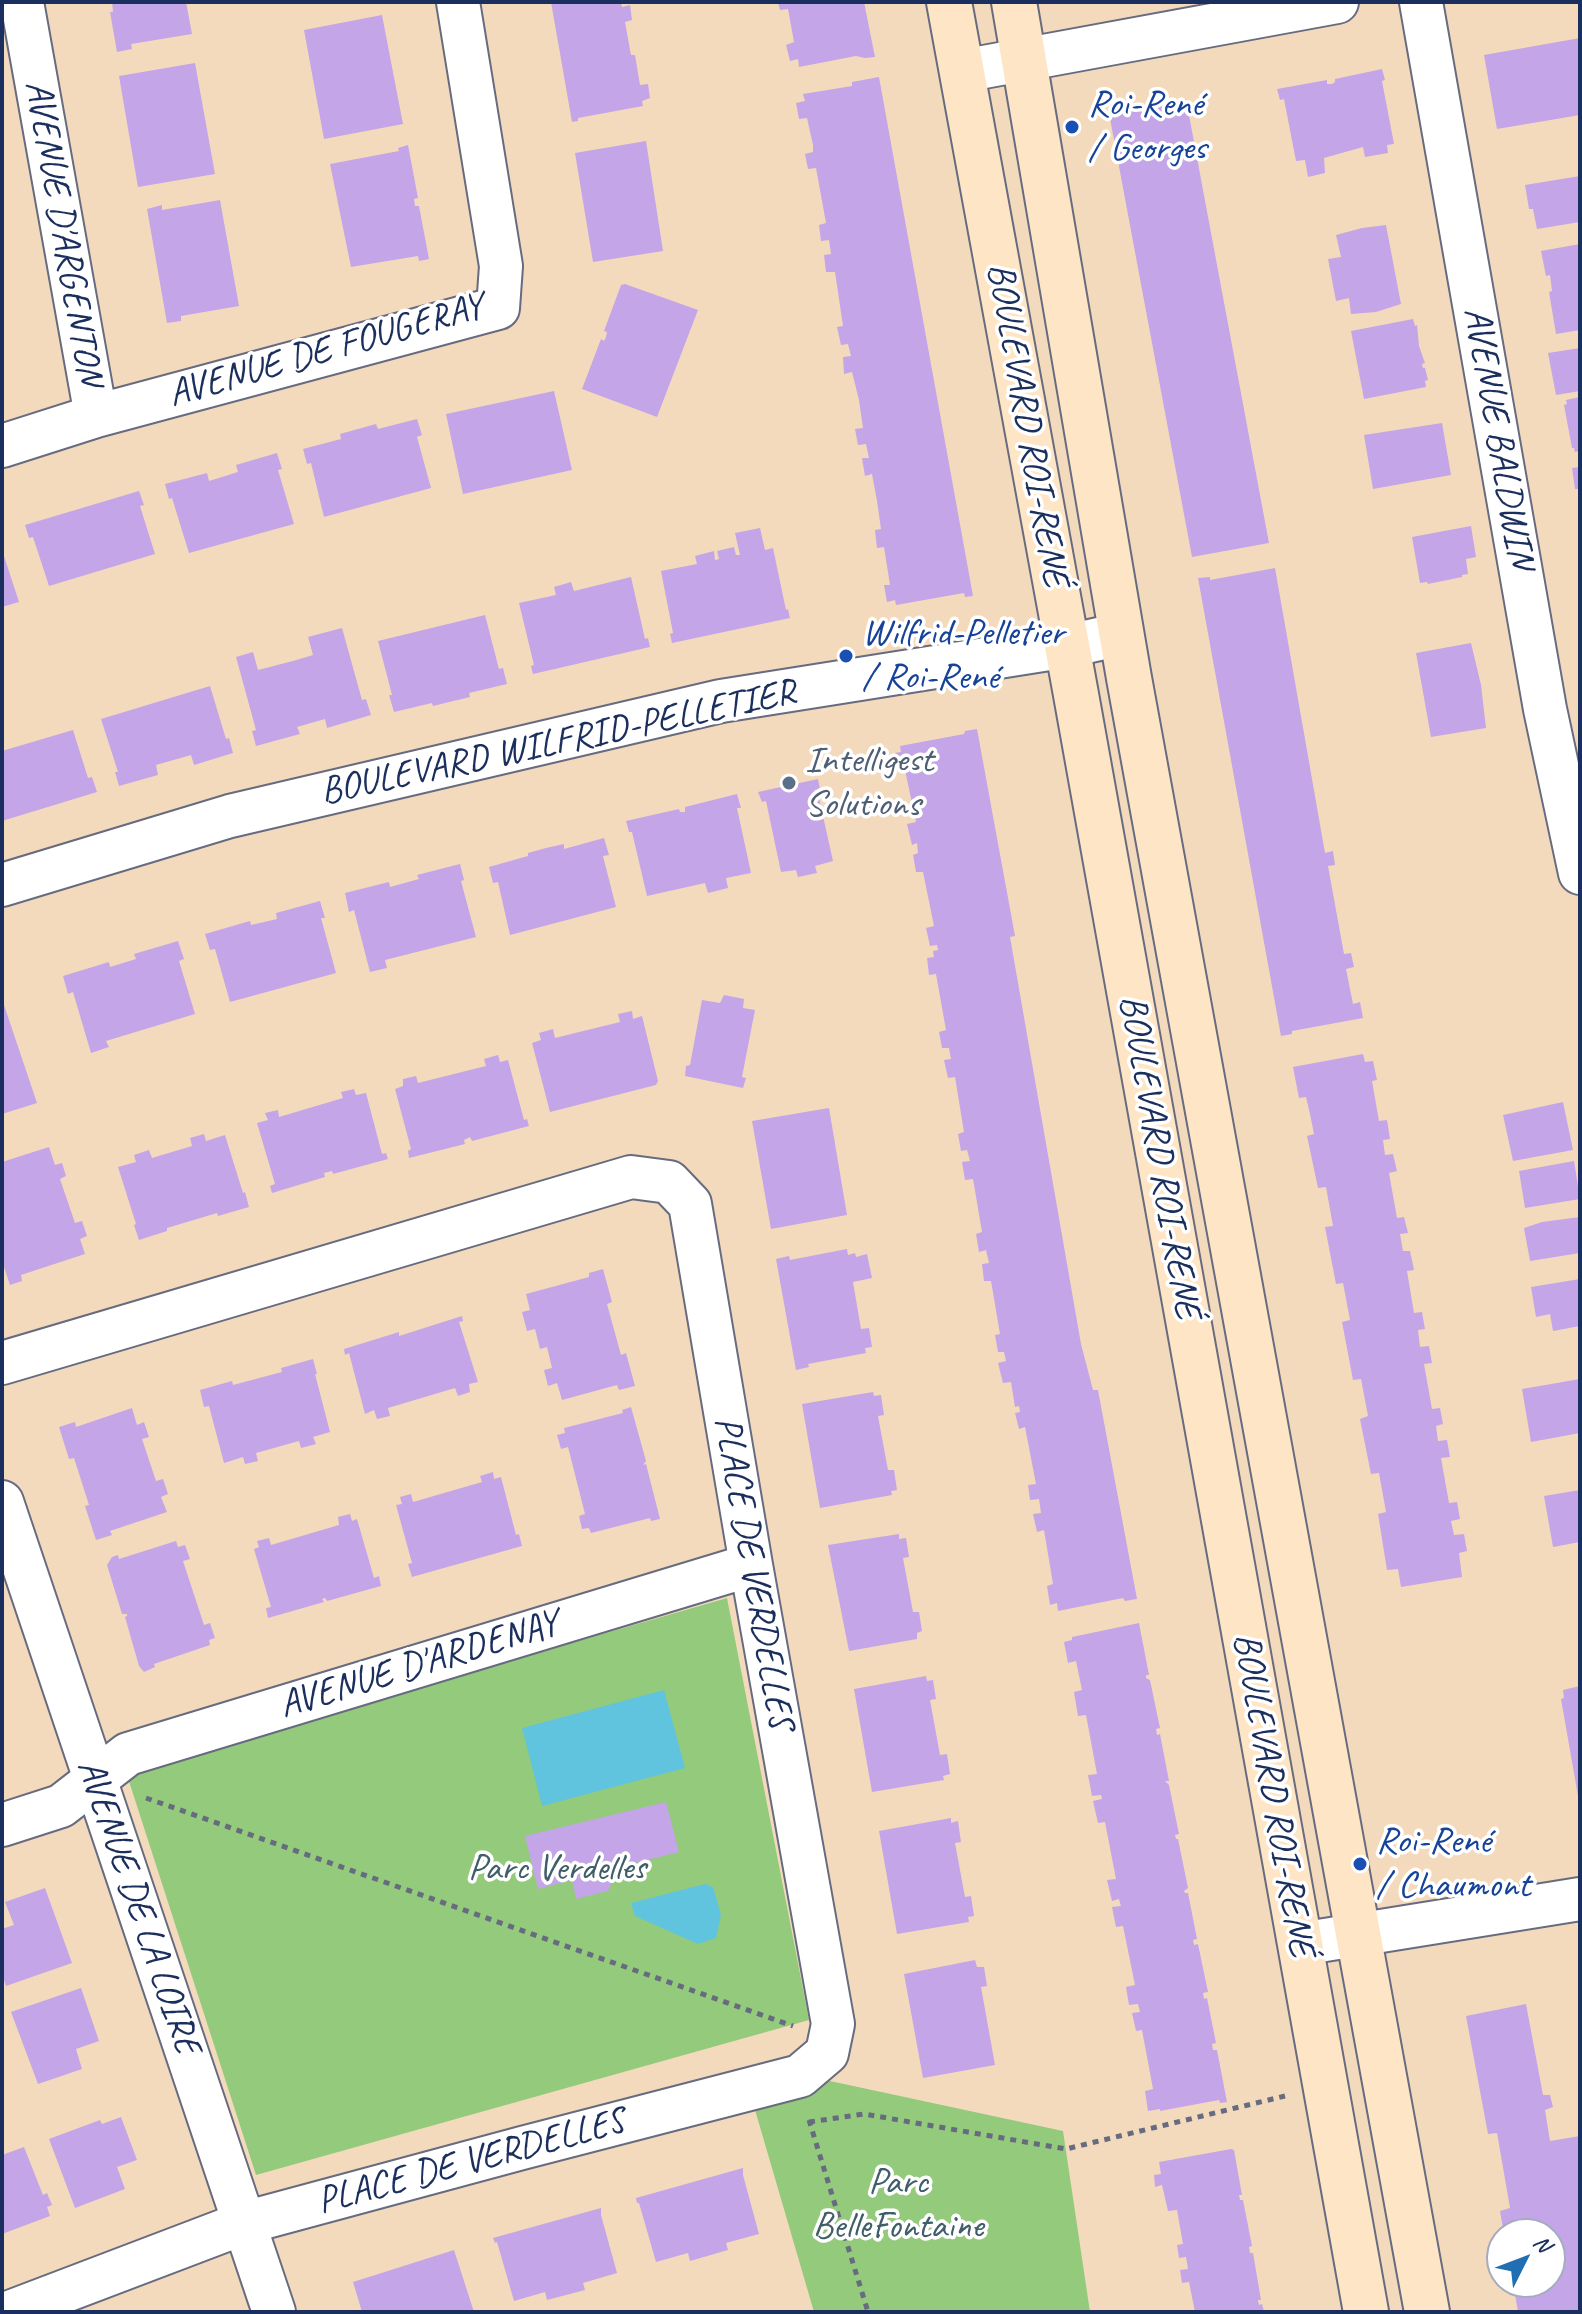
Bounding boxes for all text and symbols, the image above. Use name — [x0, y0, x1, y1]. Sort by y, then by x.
street label: AVENUE D'ARGENTON — [14, 77, 112, 389]
place label: Roi-René / Georges — [1088, 82, 1206, 172]
marker: Roi-René / Georges — [1063, 118, 1081, 136]
street label: BOULEVARD ROI-RENÉ — [976, 260, 1078, 590]
street label: AVENUE DE FOUGERAY — [163, 284, 489, 418]
street label: AVENUE BALDWIN — [1453, 304, 1543, 572]
place label: Wilfrid-Pelletier / Roi-René — [862, 611, 1064, 700]
marker: Wilfrid-Pelletier / Roi-René — [837, 647, 855, 665]
street label: BOULEVARD WILFRID-PELLETIER — [316, 670, 800, 816]
place label: Intelligest Solutions — [805, 738, 933, 828]
marker: Intelligest Solutions — [780, 774, 798, 792]
street label: BOULEVARD ROI-RENÉ — [1108, 992, 1210, 1322]
street label: PLACE DE VERDELLES — [703, 1413, 803, 1733]
street label: AVENUE D'ARDENAY — [274, 1601, 564, 1729]
street label: BOULEVARD ROI-RENÉ — [1222, 1630, 1324, 1960]
street label: AVENUE DE LA LOIRE — [66, 1754, 210, 2060]
place label: Roi-René / Chaumont — [1376, 1819, 1530, 1908]
park label: Parc Verdelles — [468, 1846, 646, 1892]
marker: Roi-René / Chaumont — [1351, 1855, 1369, 1873]
street label: PLACE DE VERDELLES — [312, 2099, 630, 2225]
park label: Parc BelleFontaine — [813, 2160, 983, 2250]
north arrow — [1486, 2218, 1566, 2298]
text: N — [1527, 2229, 1557, 2258]

